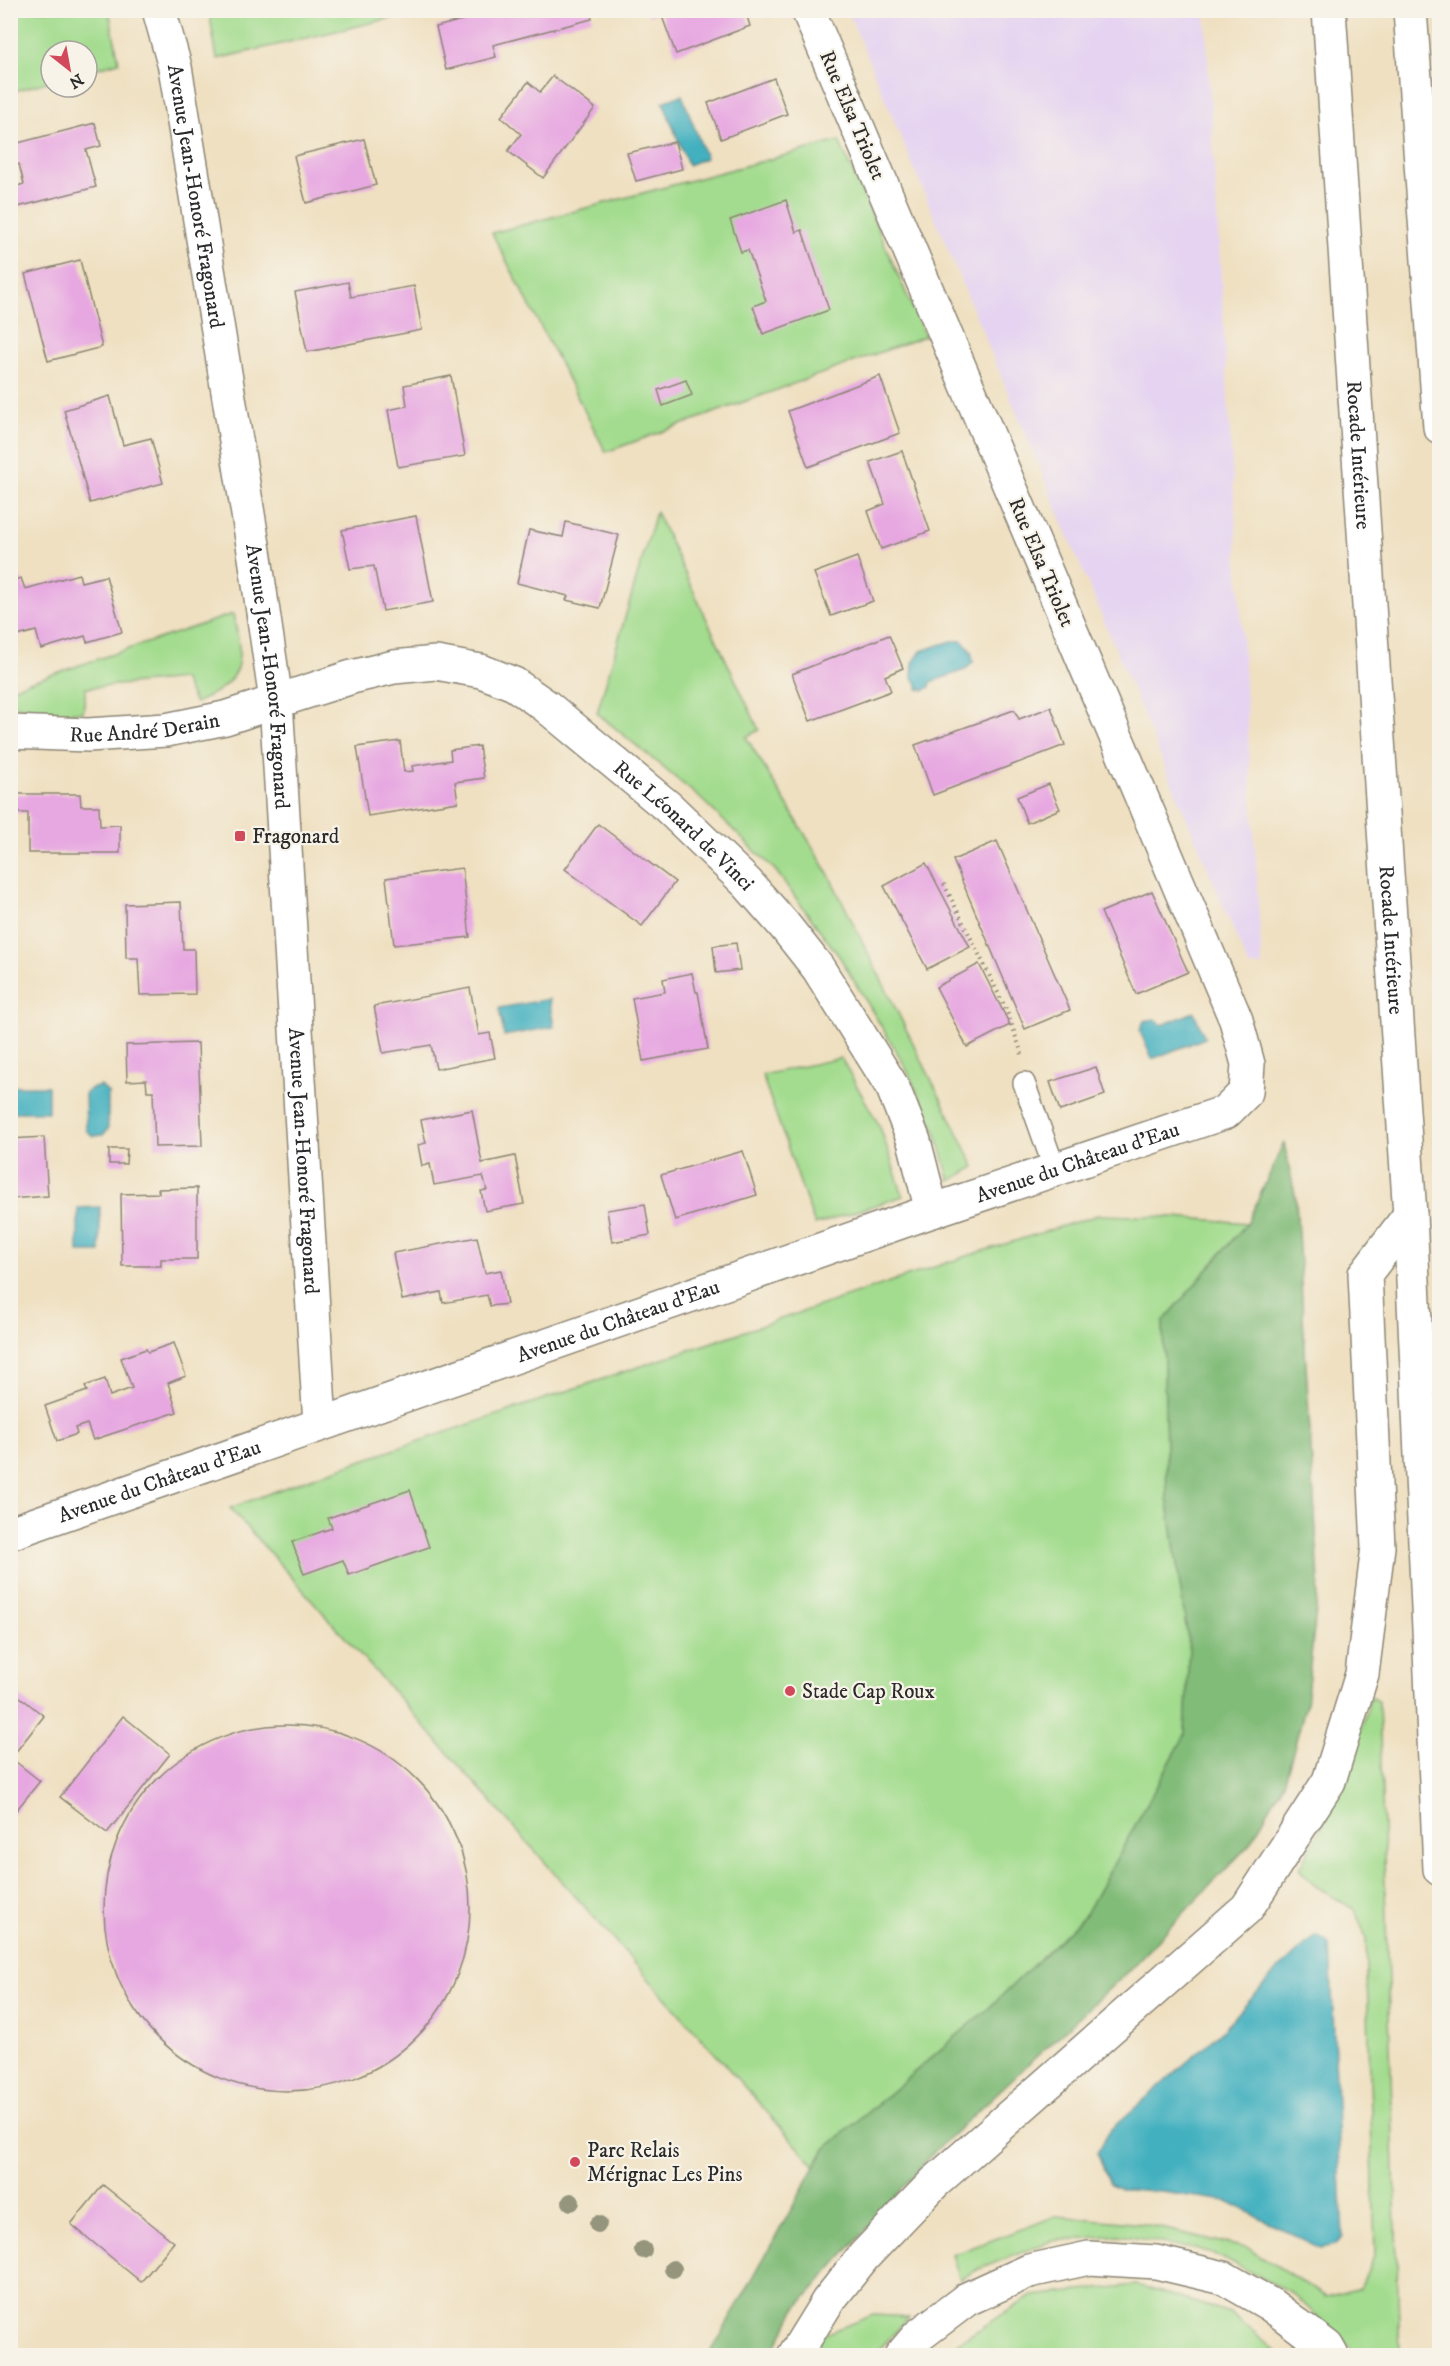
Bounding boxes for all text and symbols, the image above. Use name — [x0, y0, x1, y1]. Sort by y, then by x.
north arrow — [39, 39, 99, 99]
street label: Rue Elsa Triolet — [813, 47, 891, 184]
street label: Avenue Jean-Honoré Fragonard — [161, 62, 230, 331]
text: N — [65, 69, 87, 93]
street label: Rocade Intérieure — [1340, 380, 1376, 531]
street label: Rue Elsa Triolet — [1002, 494, 1080, 631]
street label: Avenue Jean-Honoré Fragonard — [239, 542, 295, 810]
street label: Rue André Derain — [69, 707, 222, 749]
street label: Rue Léonard de Vinci — [608, 755, 760, 896]
place label: Fragonard — [252, 824, 340, 850]
marker: Fragonard — [233, 829, 247, 843]
street label: Rocade Intérieure — [1373, 865, 1409, 1016]
street label: Avenue Jean-Honoré Fragonard — [282, 1027, 324, 1296]
street label: Avenue du Château d'Eau — [973, 1117, 1183, 1209]
street label: Avenue du Château d'Eau — [513, 1274, 723, 1369]
street label: Avenue du Château d'Eau — [55, 1434, 264, 1529]
place label: Stade Cap Roux — [802, 1679, 935, 1705]
marker: Stade Cap Roux — [783, 1684, 797, 1698]
place label: Parc Relais Mérignac Les Pins — [587, 2138, 742, 2188]
marker: Parc Relais Mérignac Les Pins — [568, 2155, 582, 2169]

